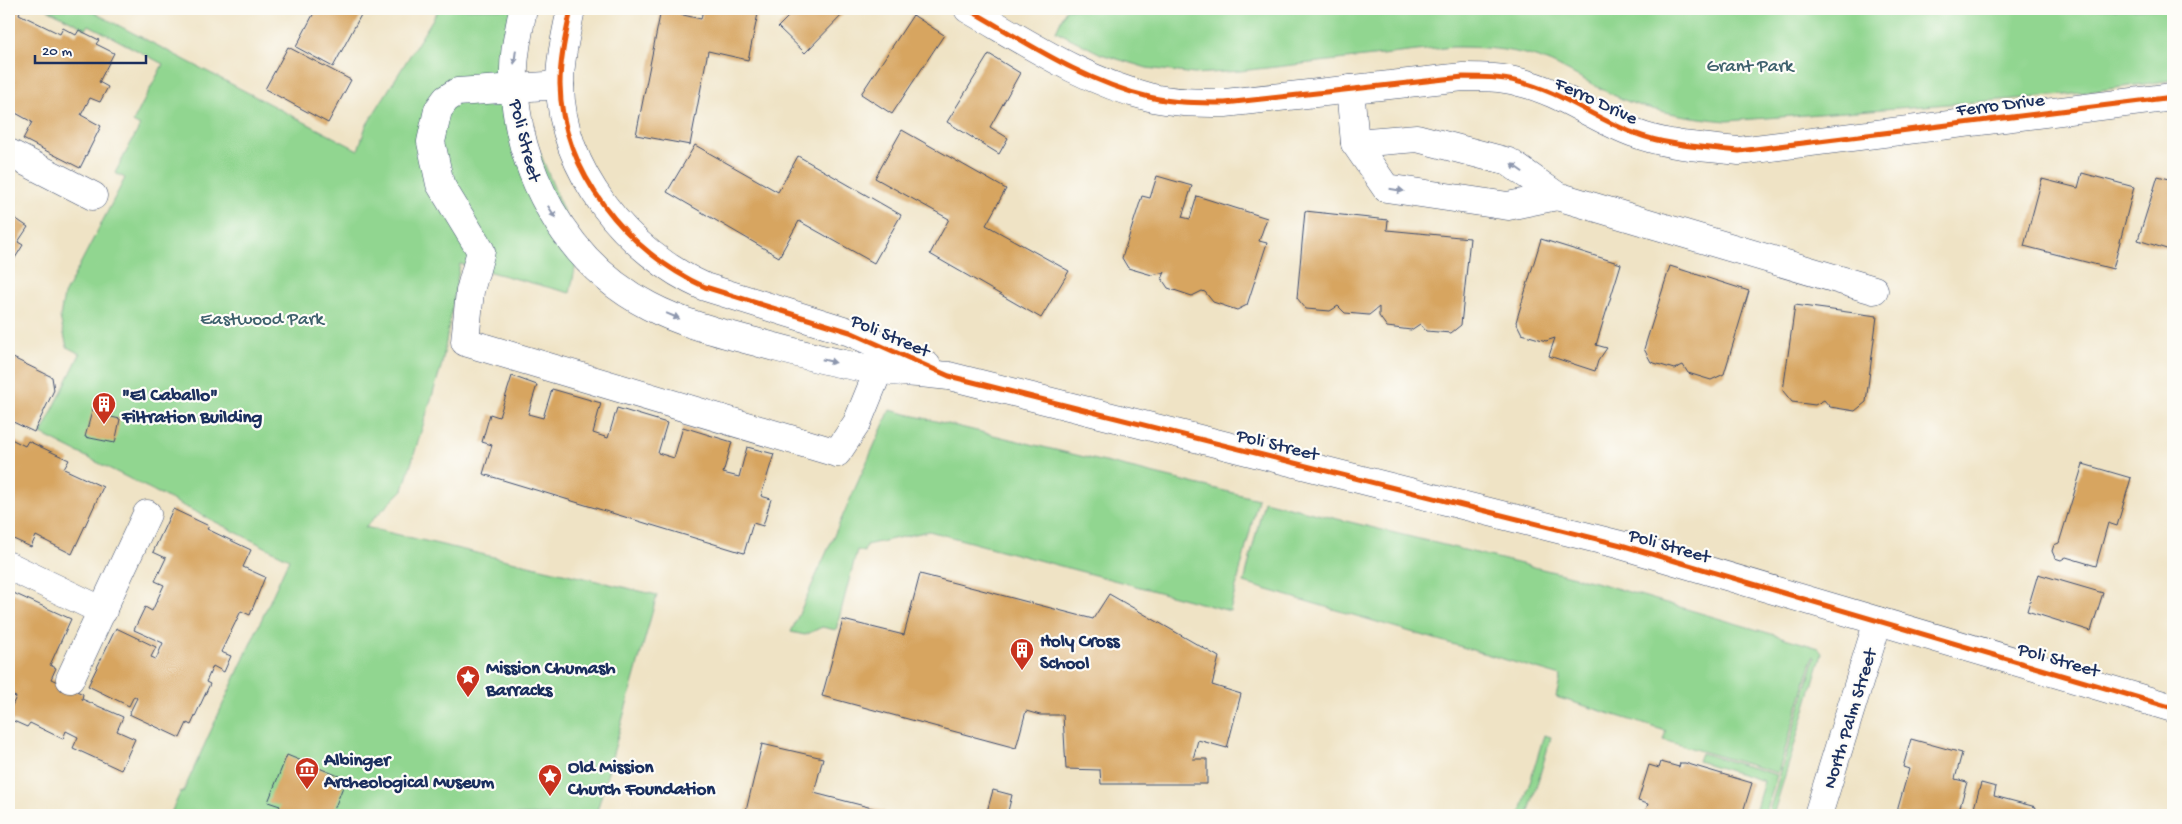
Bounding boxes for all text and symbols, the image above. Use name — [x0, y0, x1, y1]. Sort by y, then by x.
scale bar — [35, 32, 146, 64]
text: 20 m — [42, 43, 72, 61]
one-way arrow — [511, 49, 519, 65]
park label: Grant Park — [1707, 56, 1795, 79]
street label: Ferro Drive — [1550, 73, 1641, 131]
street label: Ferro Drive — [1954, 90, 2046, 123]
street label: Poli Street — [502, 96, 545, 186]
one-way arrow — [1510, 163, 1524, 173]
one-way arrow — [1390, 186, 1406, 194]
one-way arrow — [547, 206, 557, 219]
park label: Eastwood Park — [200, 309, 325, 332]
street label: Poli Street — [846, 310, 935, 365]
one-way arrow — [665, 313, 680, 321]
one-way arrow — [821, 357, 836, 365]
place label: "El Caballo" Filtration Building — [121, 385, 263, 430]
building icon: "El Caballo" Filtration Building — [91, 391, 117, 425]
street label: Poli Street — [1233, 425, 1323, 468]
street label: Poli Street — [1625, 524, 1715, 571]
place label: Holy Cross School — [1040, 631, 1121, 676]
building icon: Holy Cross School — [1009, 637, 1035, 671]
street label: Poli Street — [2014, 638, 2104, 685]
street label: North Palm Street — [1819, 644, 1884, 792]
place label: Mission Chumash Barracks — [485, 658, 616, 703]
place icon: Mission Chumash Barracks — [455, 664, 481, 698]
place label: Albinger Archeological Museum — [323, 750, 495, 795]
museum icon: Albinger Archeological Museum — [294, 756, 320, 790]
place label: Old Mission Church Foundation — [567, 757, 716, 802]
place icon: Old Mission Church Foundation — [537, 763, 563, 797]

